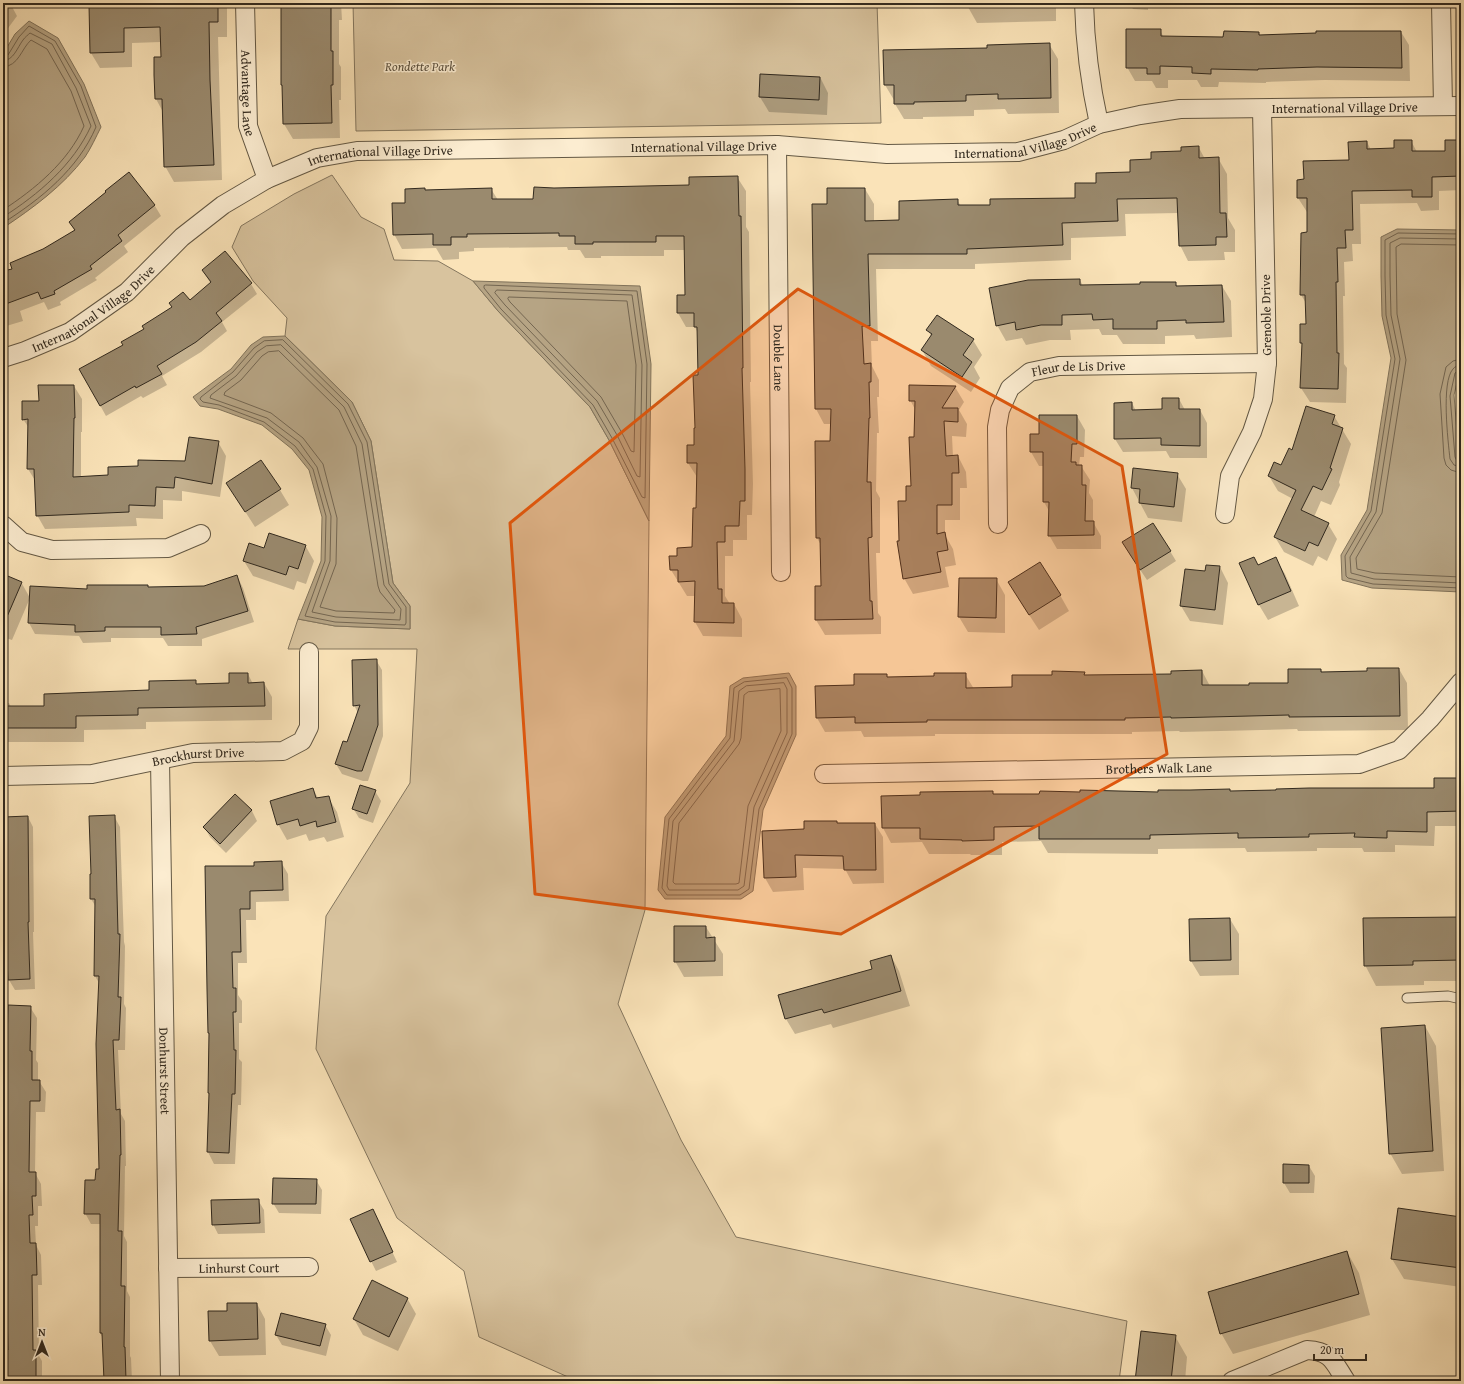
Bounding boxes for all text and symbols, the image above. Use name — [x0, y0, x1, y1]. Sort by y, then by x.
street label: Advantage Lane — [237, 49, 260, 139]
park label: Rondette Park — [384, 57, 455, 76]
street label: International Village Drive — [1272, 97, 1418, 118]
street label: International Village Drive — [954, 117, 1100, 162]
street label: International Village Drive — [631, 136, 777, 157]
street label: International Village Drive — [304, 140, 453, 171]
street label: International Village Drive — [29, 260, 159, 357]
street label: Grenoble Drive — [1256, 274, 1276, 356]
street label: Double Lane — [769, 324, 789, 392]
street label: Fleur de Lis Drive — [1030, 356, 1126, 381]
street label: Brockhurst Drive — [150, 742, 244, 771]
street label: Brothers Walk Lane — [1106, 757, 1212, 778]
street label: Donhurst Street — [155, 1027, 175, 1115]
street label: Linhurst Court — [199, 1258, 280, 1277]
north arrow — [22, 1322, 62, 1362]
text: N — [38, 1324, 46, 1340]
scale bar — [1314, 1336, 1366, 1362]
text: 20 m — [1320, 1341, 1344, 1358]

